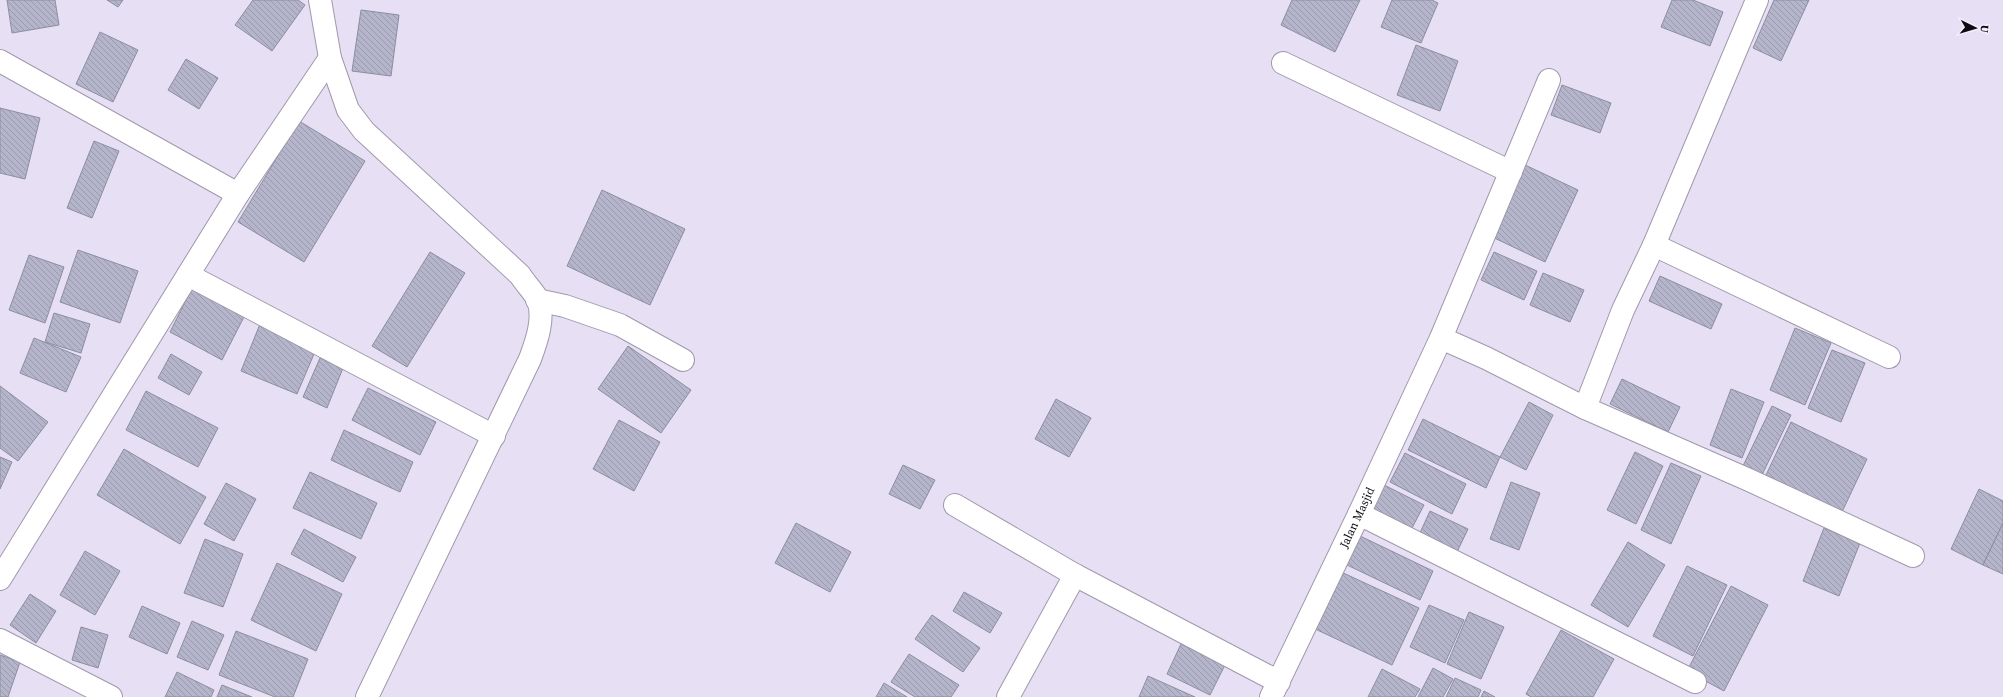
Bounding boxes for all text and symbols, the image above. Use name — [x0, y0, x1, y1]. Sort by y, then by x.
north arrow — [1955, 8, 1995, 48]
text: U — [1977, 24, 1992, 33]
street label: Jalan Masjid — [1335, 484, 1378, 552]

